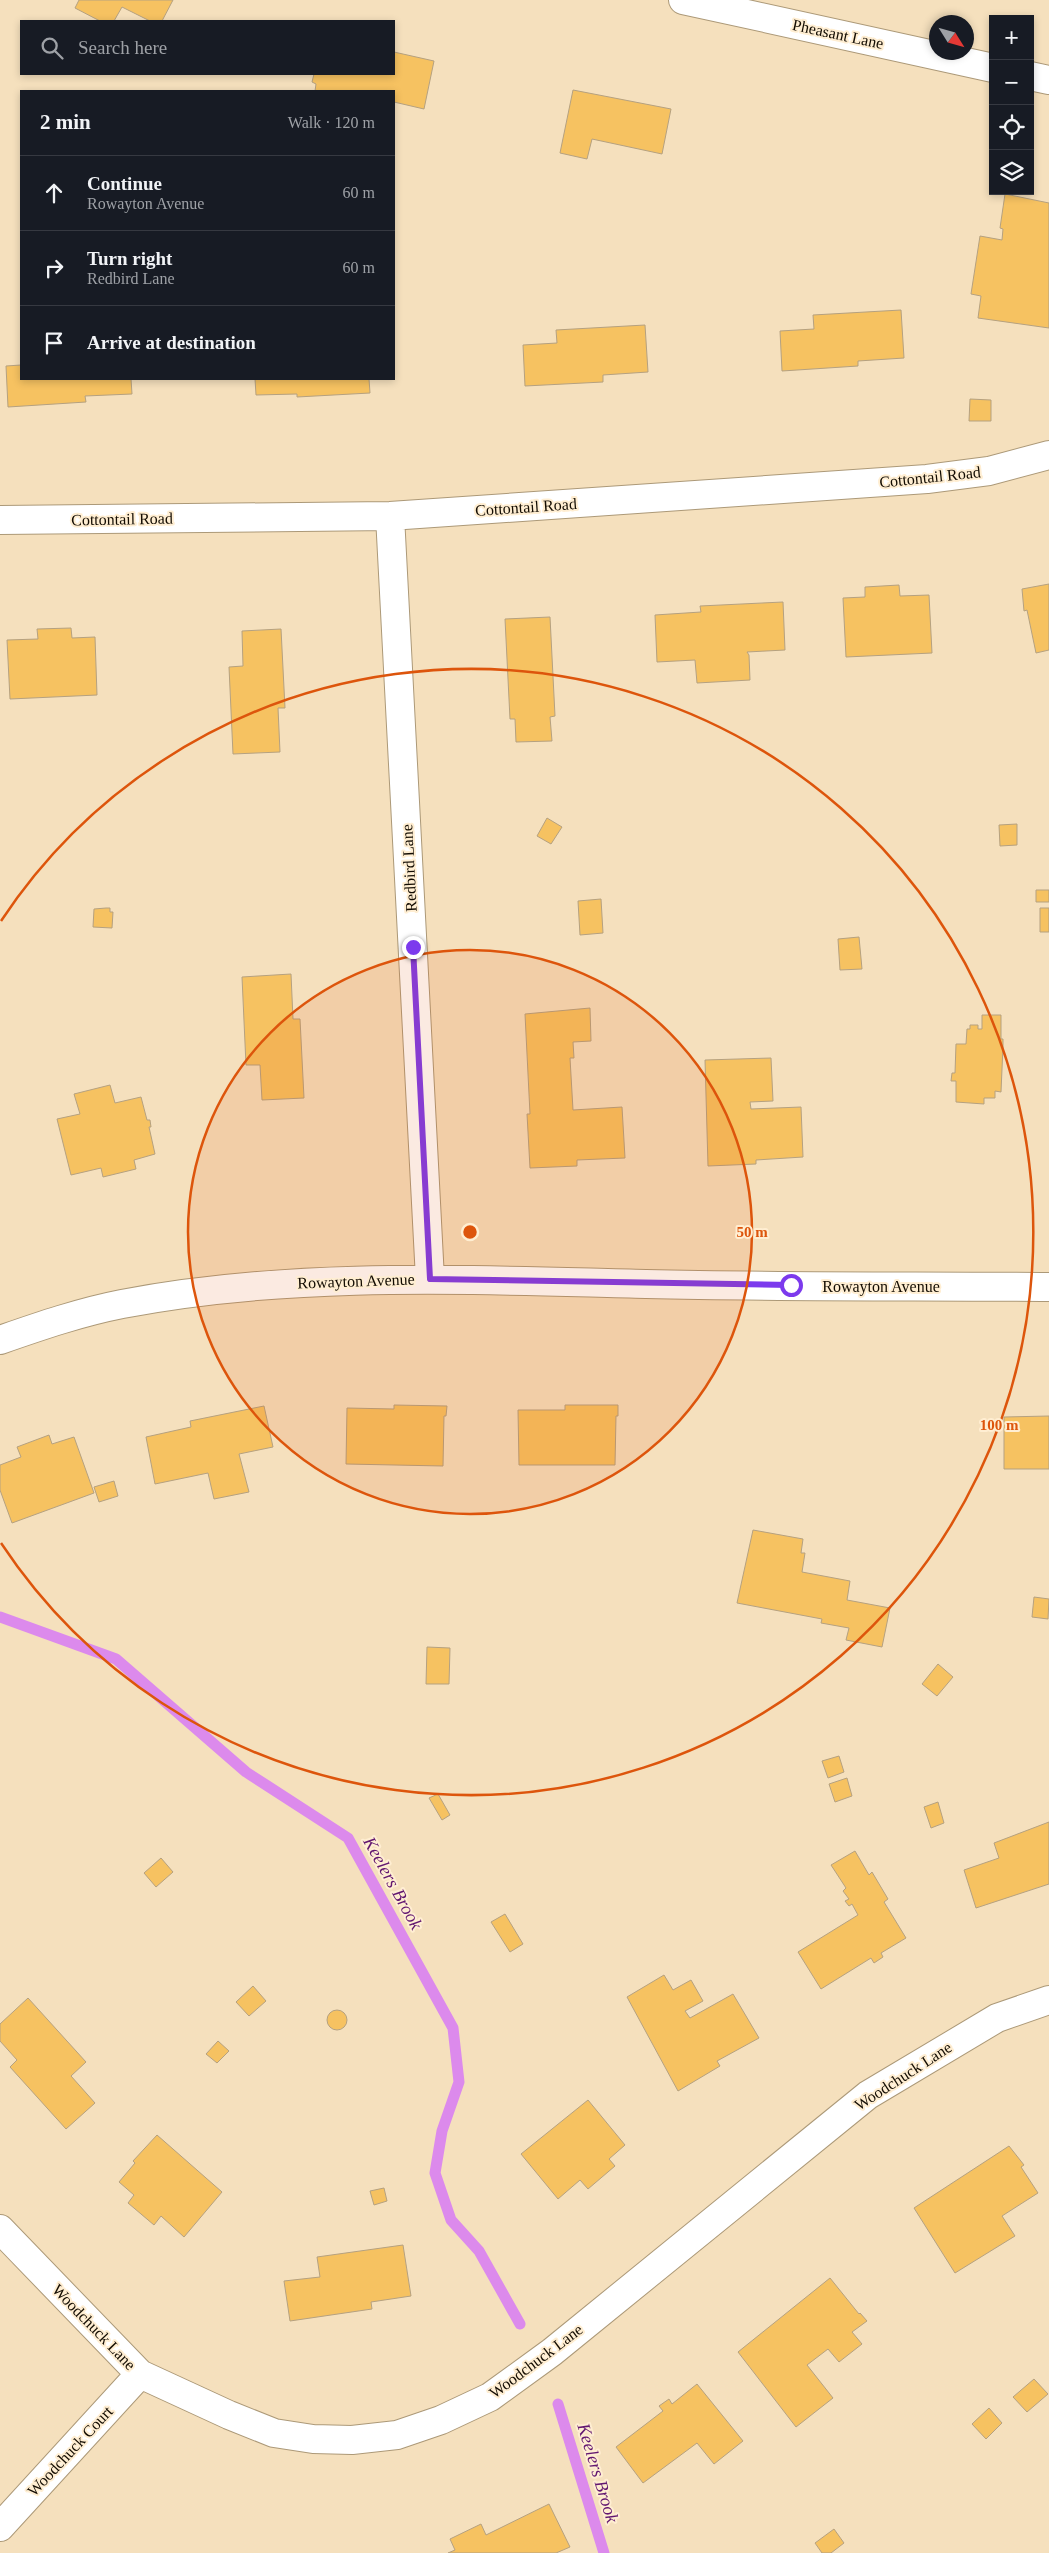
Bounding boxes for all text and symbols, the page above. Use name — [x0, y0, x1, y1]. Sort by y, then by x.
north arrow — [929, 15, 974, 60]
map controls — [989, 15, 1034, 195]
button: + — [989, 15, 1034, 60]
street label: Pheasant Lane — [791, 16, 885, 52]
search box — [20, 20, 395, 75]
icon: search — [38, 34, 66, 62]
text: Search here — [78, 37, 167, 58]
button: − — [989, 60, 1034, 105]
button: locate — [989, 105, 1034, 150]
text: 2 min — [40, 110, 91, 134]
text: Walk · 120 m — [288, 114, 375, 131]
button: layers — [989, 150, 1034, 195]
text: Continue — [87, 173, 162, 194]
icon: ahead — [40, 179, 68, 207]
text: 60 m — [343, 184, 375, 201]
text: Rowayton Avenue — [87, 195, 204, 212]
text: Turn right — [87, 248, 172, 269]
icon: right — [40, 254, 68, 282]
text: 60 m — [343, 259, 375, 276]
text: Redbird Lane — [87, 270, 175, 287]
icon: arrive — [40, 329, 68, 357]
text: Arrive at destination — [87, 332, 256, 353]
street label: Cottontail Road — [878, 463, 982, 491]
street label: Cottontail Road — [475, 495, 577, 519]
street label: Cottontail Road — [71, 510, 173, 528]
street label: Redbird Lane — [398, 824, 420, 912]
route end — [402, 936, 425, 959]
centre of rings — [461, 1223, 479, 1241]
text: 50 m — [736, 1224, 768, 1240]
street label: Rowayton Avenue — [297, 1270, 415, 1293]
route start — [780, 1274, 803, 1297]
street label: Rowayton Avenue — [822, 1278, 940, 1296]
text: 100 m — [980, 1417, 1019, 1433]
water label: Keelers Brook — [359, 1832, 427, 1934]
street label: Woodchuck Lane — [851, 2038, 955, 2114]
street label: Woodchuck Lane — [49, 2281, 139, 2373]
street label: Woodchuck Lane — [486, 2321, 586, 2401]
street label: Woodchuck Court — [24, 2402, 116, 2499]
water label: Keelers Brook — [573, 2420, 623, 2526]

